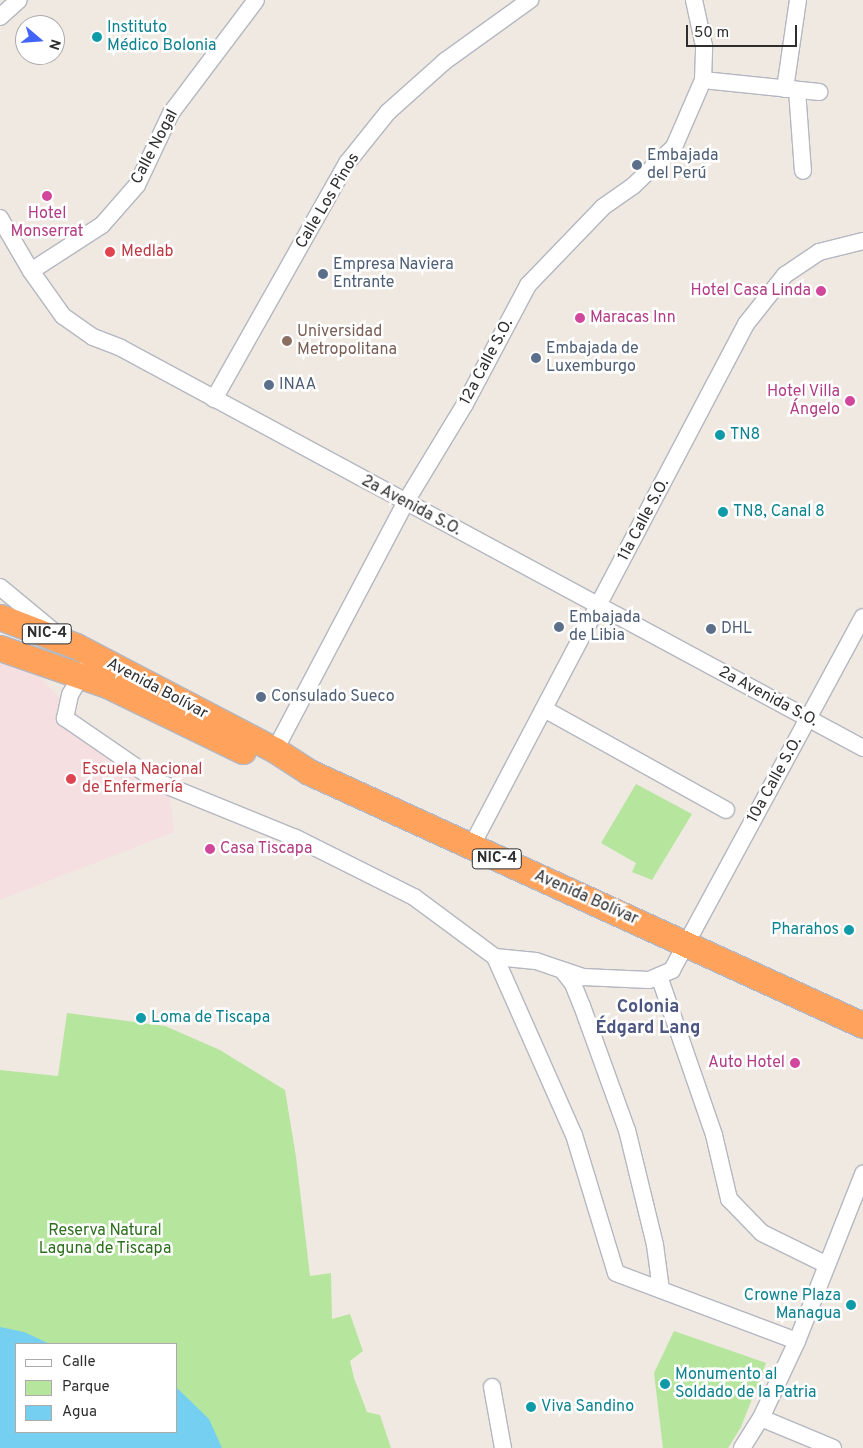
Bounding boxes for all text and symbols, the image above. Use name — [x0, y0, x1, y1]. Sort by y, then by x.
north arrow — [15, 15, 65, 65]
scale bar — [688, 15, 799, 47]
place label: Instituto Médico Bolonia — [107, 18, 216, 56]
text: 50 m — [694, 24, 729, 43]
marker: Instituto Médico Bolonia — [91, 31, 103, 43]
text: N — [44, 37, 63, 52]
street label: Calle Nogal — [127, 106, 183, 188]
place label: Embajada del Perú — [647, 146, 718, 184]
street label: Calle Los Pinos — [292, 150, 364, 252]
marker: Embajada del Perú — [631, 159, 643, 171]
marker: Hotel Monserrat — [41, 190, 53, 202]
place label: Hotel Monserrat — [10, 204, 84, 242]
place label: Medlab — [121, 242, 173, 262]
marker: Medlab — [103, 245, 117, 259]
place label: Empresa Naviera Entrante — [333, 255, 454, 293]
marker: Empresa Naviera Entrante — [317, 268, 329, 280]
place label: Hotel Casa Linda — [691, 281, 811, 301]
marker: Hotel Casa Linda — [815, 285, 827, 297]
place label: Maracas Inn — [590, 308, 676, 328]
marker: Maracas Inn — [574, 312, 586, 324]
street label: 12a Calle S.O. — [456, 316, 518, 408]
place label: Universidad Metropolitana — [297, 322, 397, 360]
marker: Universidad Metropolitana — [281, 335, 293, 347]
place label: Embajada de Luxemburgo — [546, 339, 639, 377]
marker: Embajada de Luxemburgo — [530, 352, 542, 364]
place label: INAA — [279, 375, 316, 395]
marker: INAA — [263, 379, 275, 391]
place label: Hotel Villa Ángelo — [766, 382, 840, 420]
marker: Hotel Villa Ángelo — [844, 395, 856, 407]
place label: TN8 — [730, 425, 760, 445]
marker: TN8 — [714, 429, 726, 441]
street label: 2a Avenida S.O. — [358, 472, 464, 540]
street label: 11a Calle S.O. — [614, 475, 674, 565]
place label: TN8, Canal 8 — [733, 502, 825, 522]
marker: TN8, Canal 8 — [717, 506, 729, 518]
place label: Embajada de Libia — [569, 608, 640, 646]
place label: DHL — [721, 619, 752, 639]
marker: Embajada de Libia — [553, 621, 565, 633]
road number: NIC-4 — [21, 622, 73, 646]
marker: DHL — [705, 623, 717, 635]
street label: Avenida Bolívar — [103, 654, 211, 724]
street label: 2a Avenida S.O. — [715, 663, 821, 731]
place label: Consulado Sueco — [271, 687, 395, 707]
marker: Consulado Sueco — [255, 691, 267, 703]
street label: 10a Calle S.O. — [743, 734, 807, 826]
place label: Escuela Nacional de Enfermería — [82, 760, 202, 798]
marker: Escuela Nacional de Enfermería — [64, 772, 78, 786]
place label: Casa Tiscapa — [220, 839, 313, 859]
marker: Casa Tiscapa — [204, 843, 216, 855]
road number: NIC-4 — [471, 846, 523, 872]
street label: Avenida Bolívar — [531, 867, 641, 929]
place label: Pharahos — [771, 920, 839, 940]
marker: Pharahos — [843, 924, 855, 936]
district label: Colonia Édgard Lang — [596, 998, 700, 1040]
place label: Loma de Tiscapa — [151, 1008, 271, 1028]
marker: Loma de Tiscapa — [135, 1012, 147, 1024]
place label: Auto Hotel — [708, 1053, 785, 1073]
marker: Auto Hotel — [789, 1057, 801, 1069]
park label: Reserva Natural Laguna de Tiscapa — [38, 1221, 172, 1259]
place label: Crowne Plaza Managua — [744, 1286, 841, 1324]
marker: Crowne Plaza Managua — [845, 1299, 857, 1311]
legend — [15, 1343, 178, 1433]
text: Calle — [62, 1353, 96, 1372]
place label: Monumento al Soldado de la Patria — [675, 1365, 816, 1403]
text: Parque — [62, 1378, 110, 1397]
marker: Monumento al Soldado de la Patria — [659, 1378, 671, 1390]
place label: Viva Sandino — [541, 1397, 634, 1417]
marker: Viva Sandino — [525, 1401, 537, 1413]
text: Agua — [62, 1403, 97, 1422]

